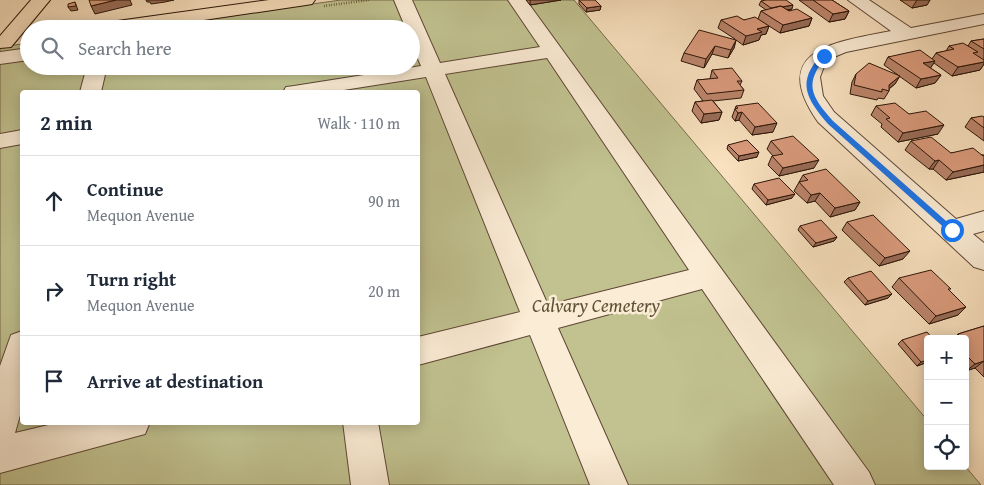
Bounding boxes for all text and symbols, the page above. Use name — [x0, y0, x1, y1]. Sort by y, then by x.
search box — [20, 20, 420, 75]
icon: search — [38, 34, 66, 62]
text: Search here — [78, 34, 172, 62]
route end — [813, 45, 836, 68]
text: 2 min — [40, 107, 92, 138]
text: Walk · 110 m — [317, 111, 400, 135]
text: Continue — [87, 175, 164, 203]
icon: ahead — [40, 187, 68, 215]
text: 90 m — [368, 189, 400, 213]
text: Mequon Avenue — [87, 203, 195, 227]
route start — [941, 219, 964, 242]
text: Turn right — [87, 265, 176, 293]
icon: right — [40, 277, 68, 305]
text: 20 m — [368, 279, 400, 303]
park label: Calvary Cemetery — [532, 291, 660, 319]
text: Mequon Avenue — [87, 293, 195, 317]
map controls — [924, 335, 969, 470]
button: + — [924, 335, 969, 380]
icon: arrive — [40, 367, 68, 395]
text: Arrive at destination — [87, 367, 263, 395]
button: − — [924, 380, 969, 425]
button: locate — [924, 425, 969, 470]

